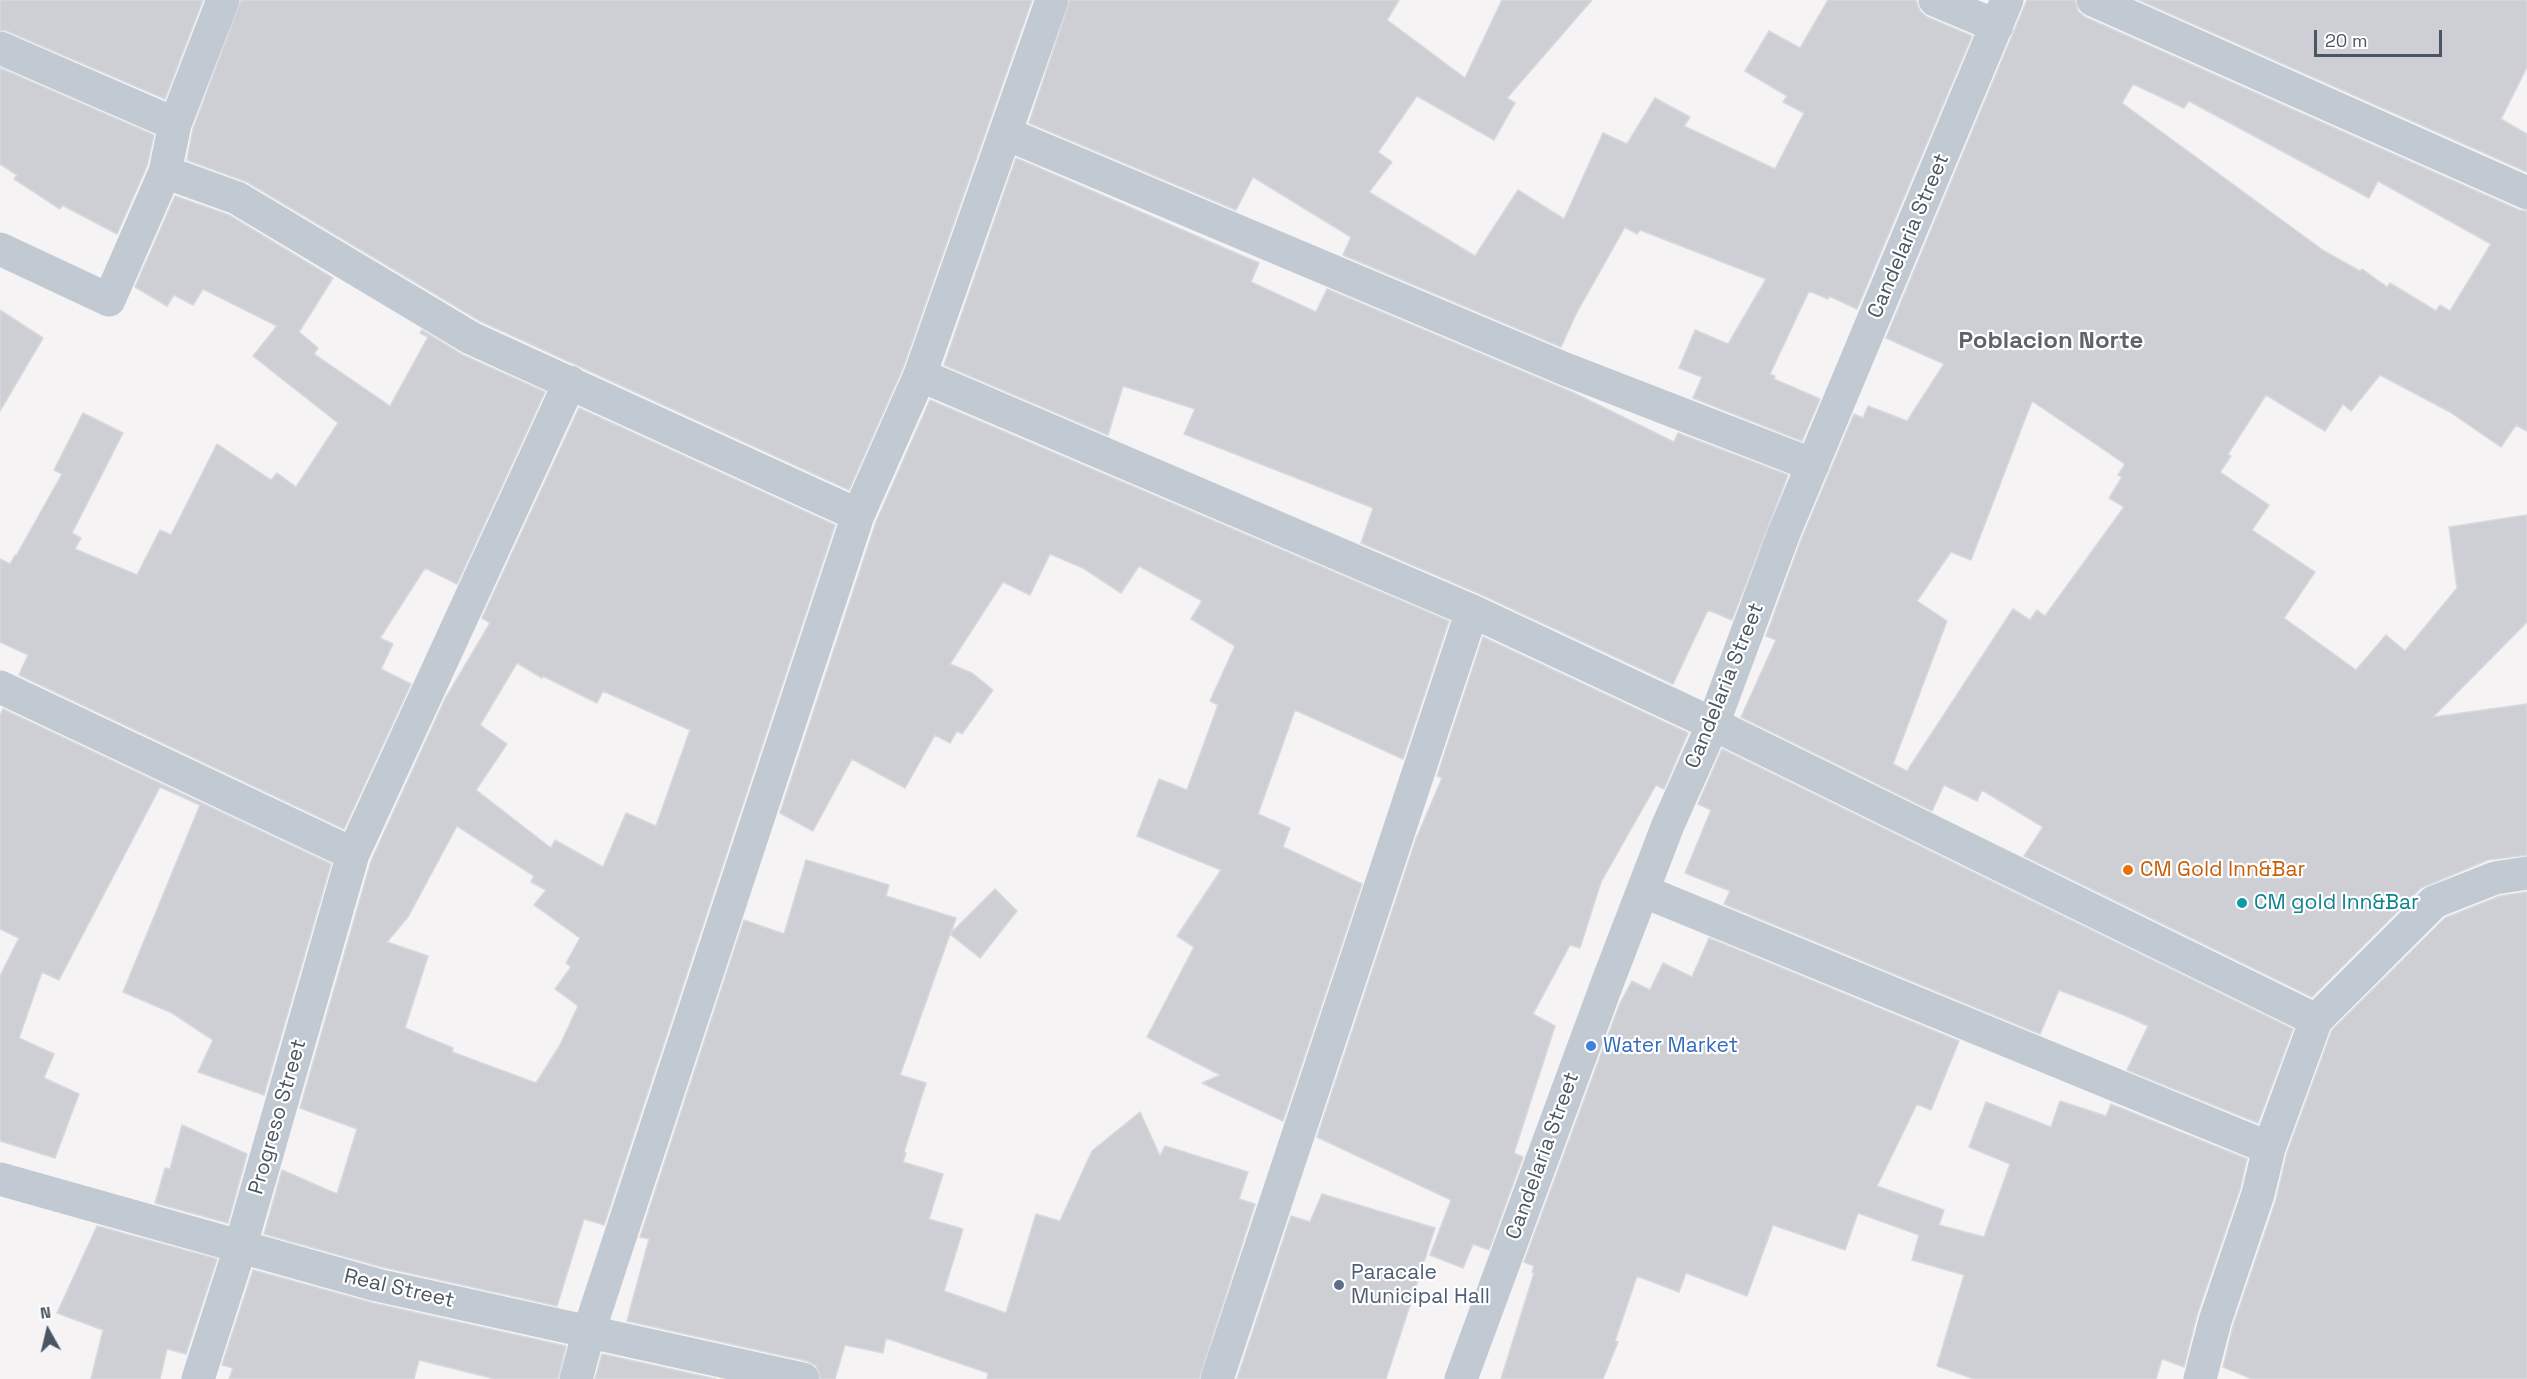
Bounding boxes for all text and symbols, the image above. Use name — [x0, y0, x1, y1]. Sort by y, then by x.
scale bar — [2317, 18, 2444, 56]
text: 20 m — [2325, 29, 2368, 52]
street label: Candelaria Street — [1863, 150, 1955, 322]
district label: Poblacion Norte — [1959, 327, 2143, 355]
street label: Candelaria Street — [1680, 600, 1770, 772]
place label: CM Gold Inn&Bar — [2140, 857, 2305, 883]
marker: CM Gold Inn&Bar — [2121, 863, 2135, 877]
place label: CM gold Inn&Bar — [2254, 890, 2419, 916]
marker: CM gold Inn&Bar — [2235, 896, 2249, 910]
place label: Water Market — [1603, 1033, 1738, 1059]
street label: Progreso Street — [244, 1037, 312, 1197]
marker: Water Market — [1584, 1039, 1598, 1053]
street label: Candelaria Street — [1501, 1069, 1585, 1243]
place label: Paracale Municipal Hall — [1351, 1260, 1490, 1310]
street label: Real Street — [341, 1264, 457, 1314]
marker: Paracale Municipal Hall — [1332, 1278, 1346, 1292]
north arrow — [18, 1301, 78, 1361]
text: N — [39, 1302, 52, 1324]

